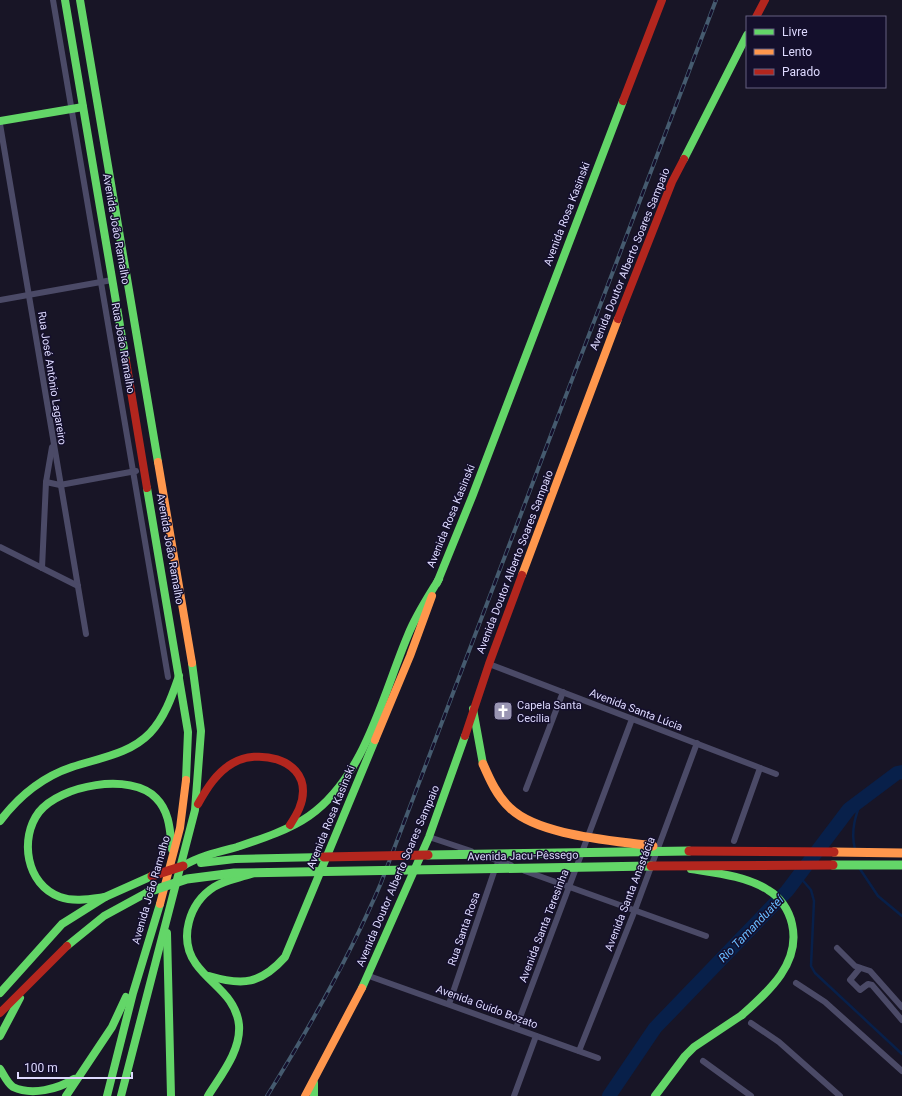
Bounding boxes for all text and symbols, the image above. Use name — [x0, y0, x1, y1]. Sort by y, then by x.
legend — [746, 16, 886, 88]
text: Livre — [782, 25, 808, 39]
text: Lento — [782, 45, 812, 59]
text: Parado — [782, 65, 820, 79]
street label: Avenida Rosa Kasinski — [541, 160, 593, 268]
street label: Avenida Doutor Alberto Soares Sampaio — [587, 166, 673, 352]
street label: Avenida João Ramalho — [100, 173, 132, 285]
street label: Rua João Ramalho — [109, 301, 137, 395]
street label: Rua José Antônio Lagareiro — [35, 310, 69, 446]
street label: Avenida Rosa Kasinski — [424, 462, 478, 570]
street label: Avenida Doutor Alberto Soares Sampaio — [474, 468, 556, 656]
street label: Avenida João Ramalho — [154, 493, 186, 605]
street label: Avenida Santa Lúcia — [588, 686, 684, 734]
place label: Capela Santa Cecília — [517, 699, 582, 725]
church icon: Capela Santa Cecília — [492, 700, 514, 722]
street label: Avenida Rosa Kasinski — [304, 763, 358, 871]
street label: Avenida Doutor Alberto Soares Sampaio — [354, 783, 442, 969]
street label: Avenida João Ramalho — [129, 834, 173, 946]
street label: Avenida Santa Anastácia — [602, 835, 658, 953]
street label: Avenida Jacu-Pêssego — [467, 849, 579, 863]
street label: Avenida Santa Teresinha — [516, 868, 572, 984]
street label: Rua Santa Rosa — [445, 890, 483, 968]
water label: Rio Tamanduateí — [716, 891, 788, 965]
street label: Avenida Guido Bozato — [434, 983, 540, 1031]
scale bar — [18, 1054, 132, 1080]
text: 100 m — [24, 1061, 58, 1075]

